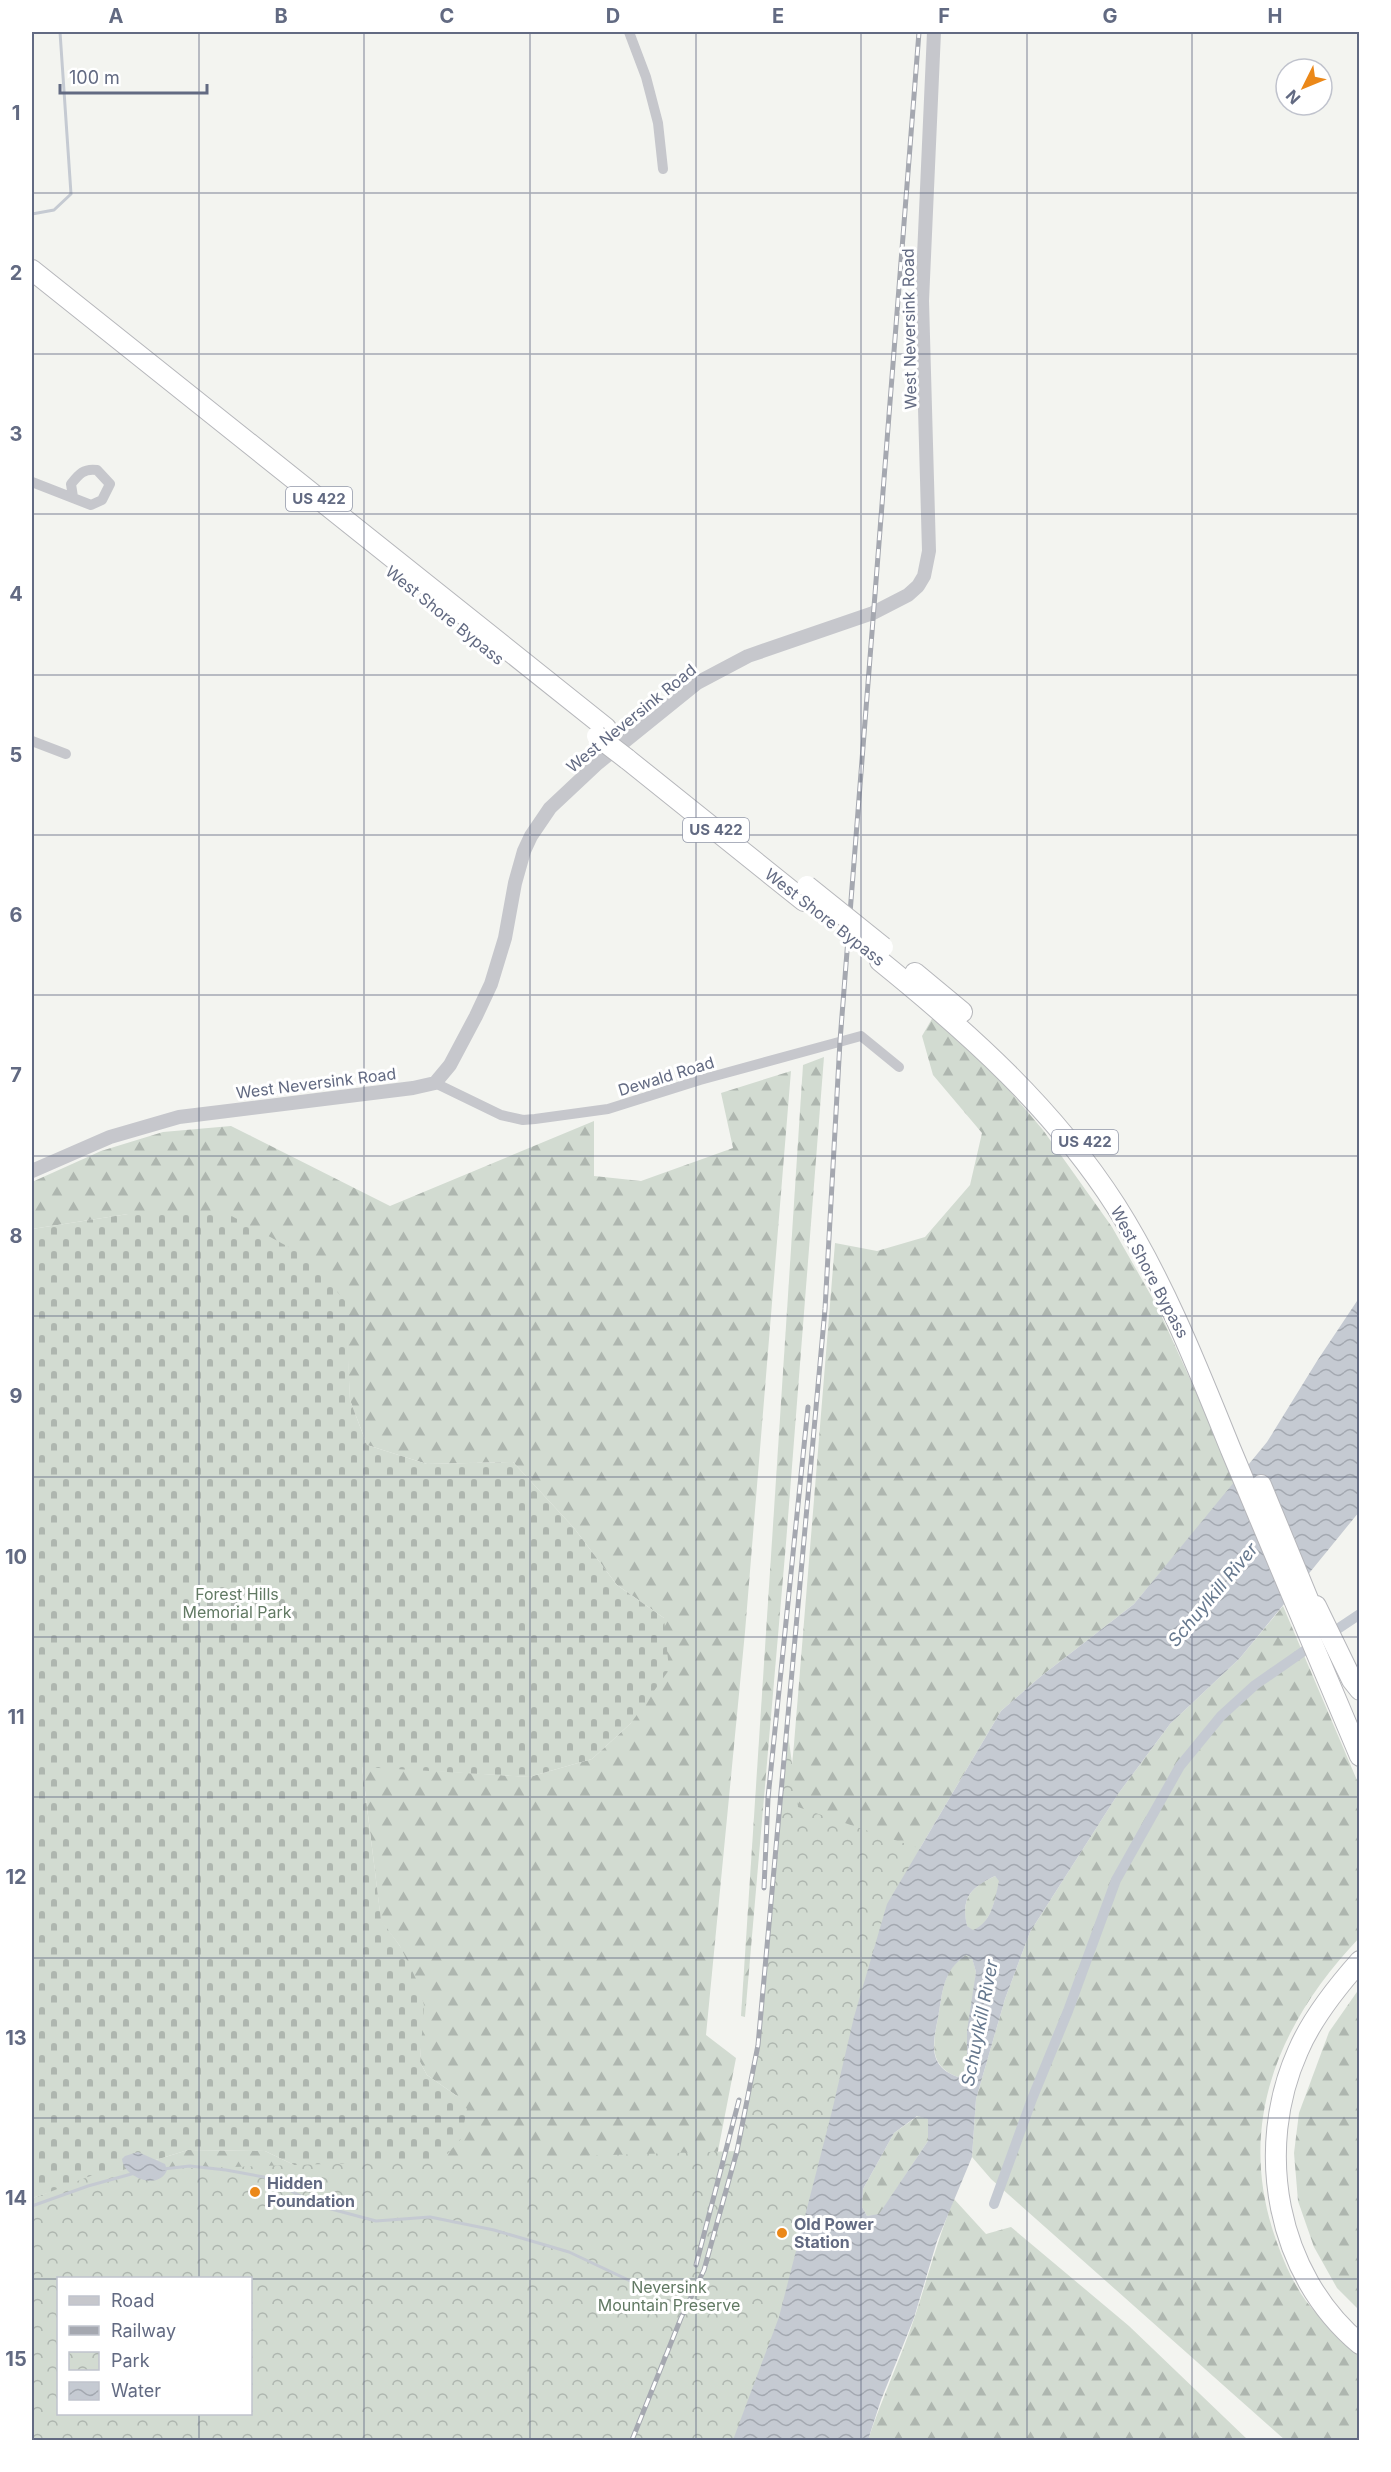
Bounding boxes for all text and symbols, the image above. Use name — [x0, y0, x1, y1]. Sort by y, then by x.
text: A — [109, 4, 124, 28]
text: B — [274, 4, 288, 28]
text: C — [440, 4, 454, 28]
text: D — [606, 4, 620, 28]
text: E — [772, 4, 784, 28]
text: F — [938, 4, 950, 28]
text: G — [1102, 4, 1118, 28]
text: H — [1268, 4, 1282, 28]
scale bar — [60, 57, 207, 95]
north arrow — [1274, 57, 1334, 117]
text: 100 m — [69, 67, 120, 88]
text: N — [1282, 86, 1305, 109]
text: 1 — [12, 101, 20, 125]
street label: West Neversink Road — [898, 248, 920, 410]
text: 2 — [10, 261, 22, 285]
text: 3 — [10, 422, 22, 446]
road number: US 422 — [286, 487, 352, 511]
street label: West Shore Bypass — [382, 561, 508, 669]
text: 4 — [9, 582, 23, 606]
street label: West Neversink Road — [562, 659, 700, 777]
text: 5 — [10, 743, 22, 767]
road number: US 422 — [683, 818, 749, 842]
street label: West Shore Bypass — [761, 864, 889, 970]
text: 6 — [10, 903, 23, 927]
street label: Dewald Road — [616, 1052, 716, 1100]
text: 7 — [10, 1063, 22, 1087]
street label: West Neversink Road — [235, 1063, 397, 1103]
road number: US 422 — [1052, 1130, 1118, 1154]
street label: West Shore Bypass — [1107, 1203, 1193, 1341]
text: 8 — [9, 1224, 23, 1248]
text: 9 — [10, 1384, 23, 1408]
water label: Schuylkill River — [1163, 1538, 1263, 1651]
text: 10 — [5, 1545, 27, 1569]
park label: Forest Hills Memorial Park — [182, 1584, 292, 1622]
text: 11 — [7, 1705, 25, 1729]
text: 12 — [5, 1865, 27, 1889]
water label: Schuylkill River — [957, 1957, 1002, 2088]
text: 13 — [5, 2026, 27, 2050]
place label: Hidden Foundation — [267, 2173, 355, 2211]
marker: Hidden Foundation — [248, 2185, 262, 2199]
text: 14 — [5, 2186, 27, 2210]
place label: Old Power Station — [794, 2214, 874, 2252]
marker: Old Power Station — [775, 2226, 789, 2240]
legend — [57, 2277, 252, 2415]
park label: Neversink Mountain Preserve — [598, 2277, 740, 2315]
text: Road — [111, 2290, 154, 2311]
text: Railway — [111, 2320, 176, 2341]
text: 15 — [5, 2347, 27, 2371]
text: Park — [111, 2350, 150, 2371]
text: Water — [111, 2380, 161, 2401]

